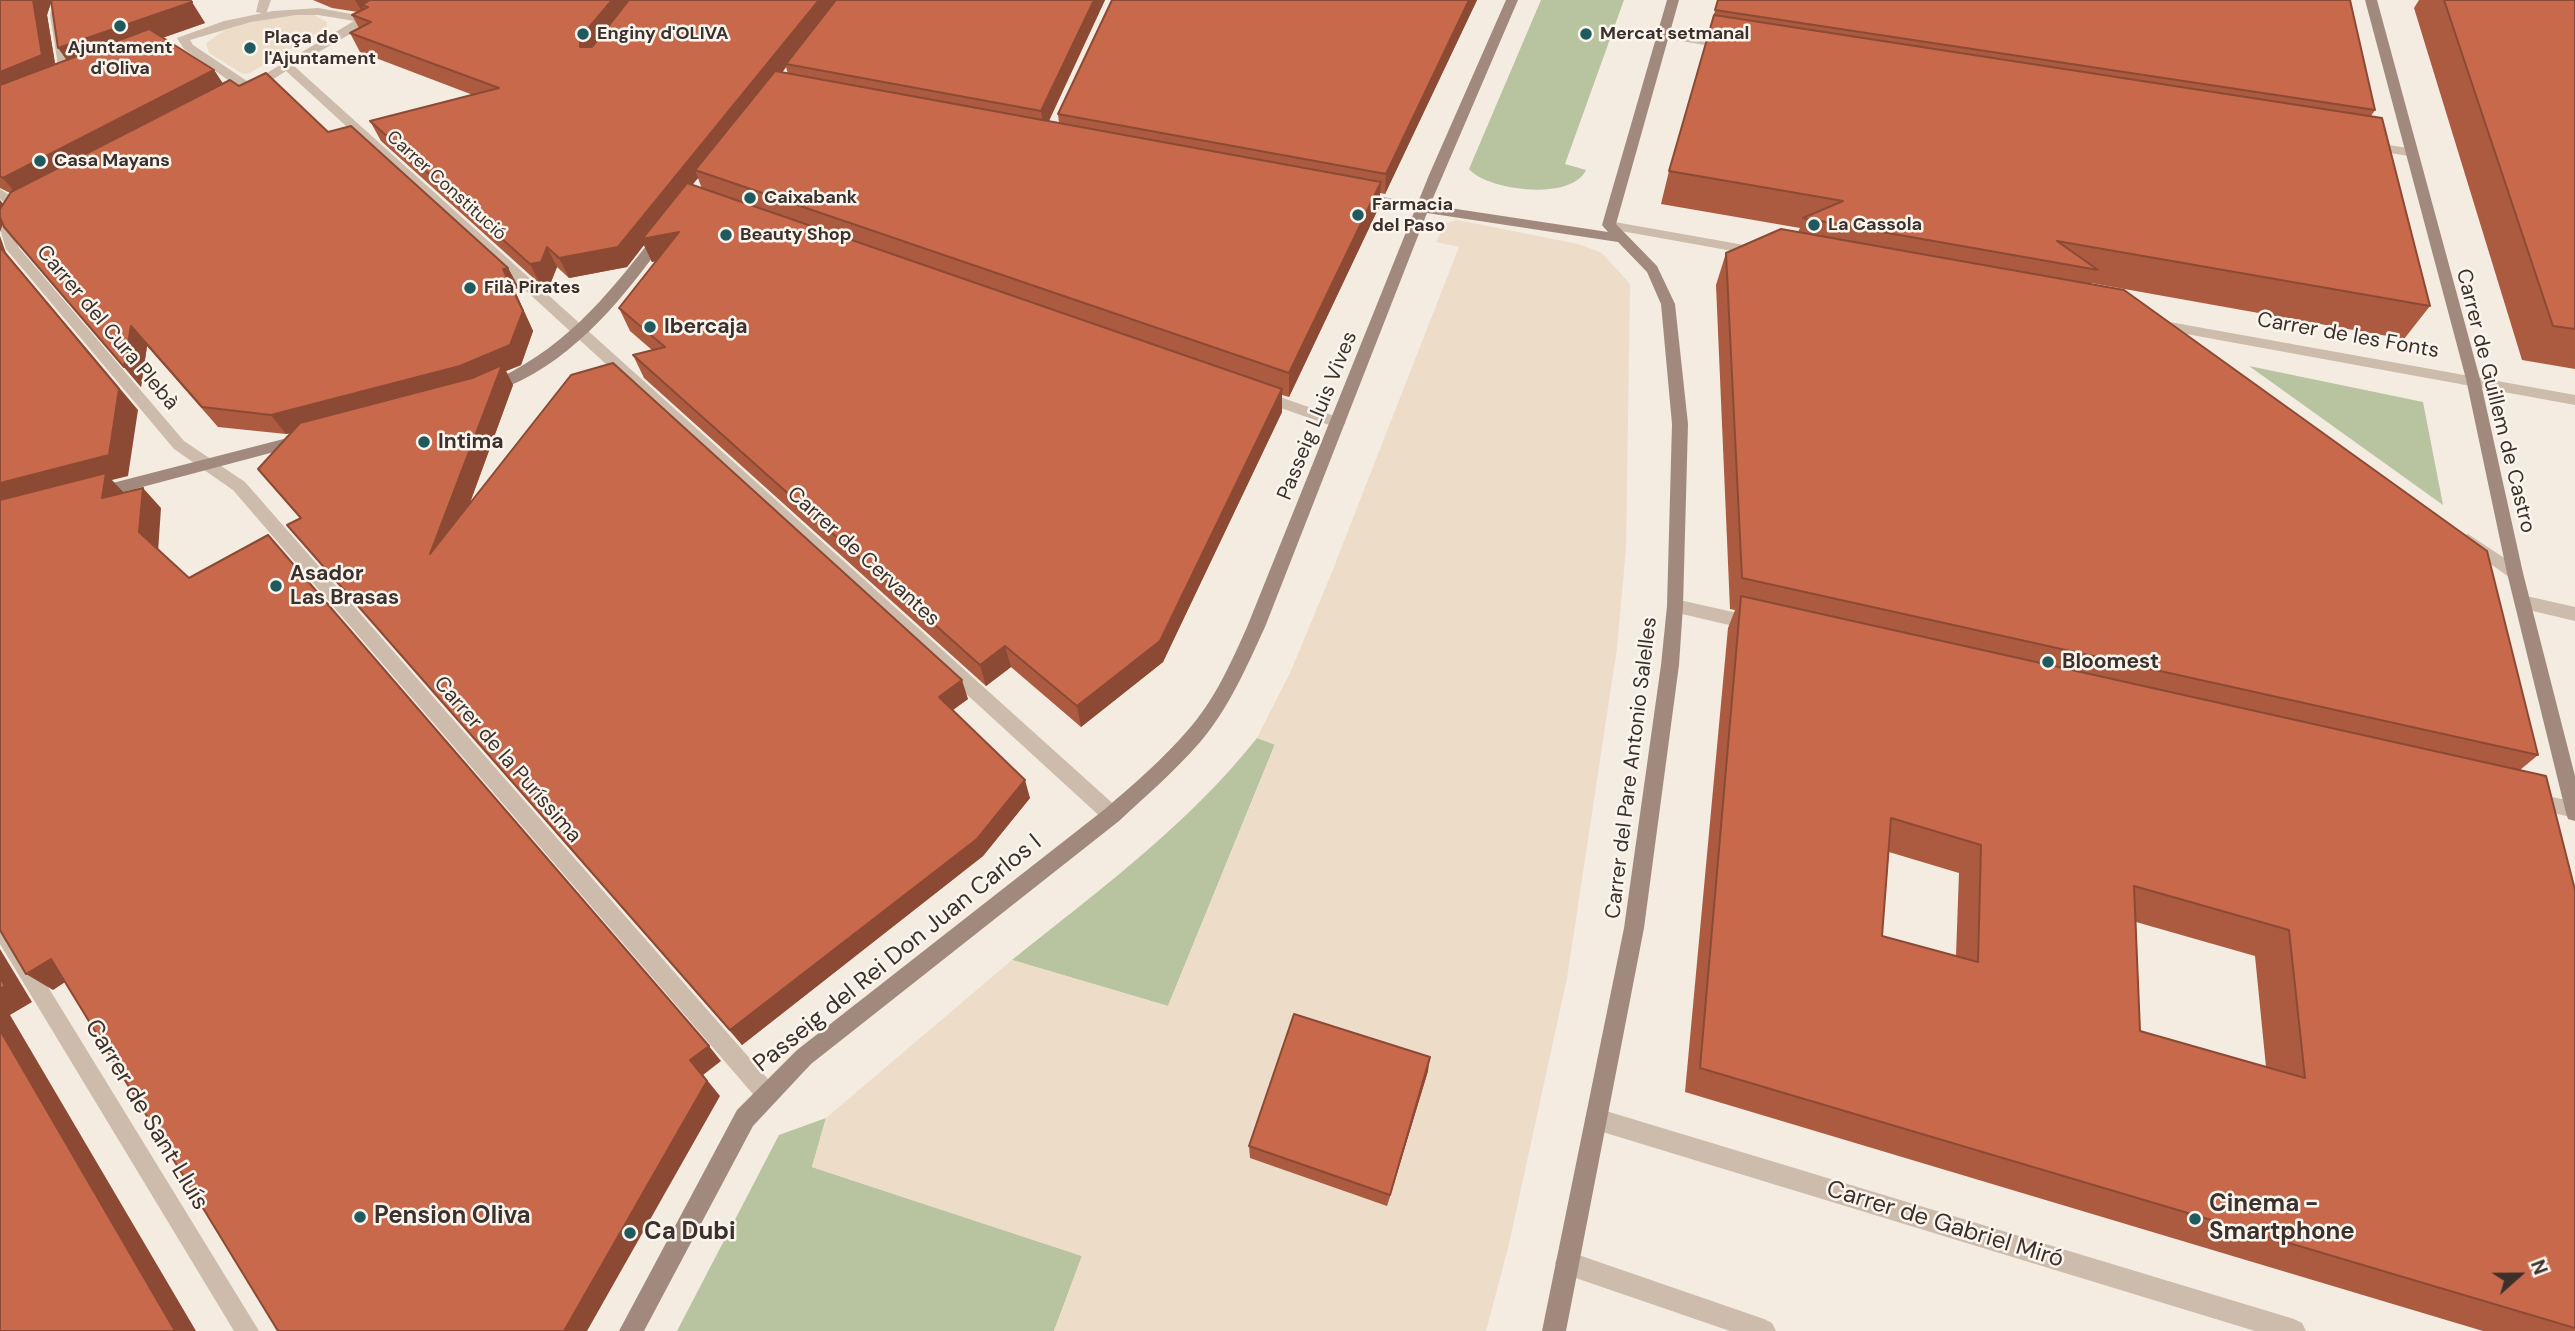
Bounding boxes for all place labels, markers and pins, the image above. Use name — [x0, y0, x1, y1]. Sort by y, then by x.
marker: Ajuntament d'Oliva — [112, 18, 128, 34]
place label: Enginy d'OLIVA — [597, 23, 728, 45]
place label: Mercat setmanal — [1600, 23, 1749, 45]
marker: Enginy d'OLIVA — [575, 26, 591, 42]
marker: Mercat setmanal — [1578, 26, 1594, 42]
place label: Plaça de l'Ajuntament — [264, 27, 376, 70]
place label: Ajuntament d'Oliva — [68, 37, 172, 80]
marker: Plaça de l'Ajuntament — [242, 40, 258, 56]
place label: Casa Mayans — [54, 150, 170, 172]
marker: Casa Mayans — [32, 153, 48, 169]
place label: Caixabank — [764, 187, 857, 209]
marker: Caixabank — [742, 190, 758, 206]
place label: Farmacia del Paso — [1372, 194, 1453, 236]
marker: Farmacia del Paso — [1350, 207, 1366, 223]
place label: La Cassola — [1828, 214, 1922, 236]
marker: La Cassola — [1806, 217, 1822, 233]
place label: Beauty Shop — [740, 224, 852, 246]
marker: Beauty Shop — [718, 227, 734, 243]
place label: Filà Pirates — [484, 277, 580, 299]
marker: Filà Pirates — [462, 280, 478, 296]
place label: Ibercaja — [664, 314, 748, 340]
marker: Ibercaja — [642, 319, 658, 335]
place label: Intima — [438, 429, 504, 455]
marker: Intima — [416, 434, 432, 450]
place label: Asador Las Brasas — [290, 561, 399, 611]
marker: Asador Las Brasas — [268, 578, 284, 594]
place label: Bloomest — [2062, 649, 2159, 675]
marker: Bloomest — [2040, 654, 2056, 670]
place label: Cinema - Smartphone — [2209, 1191, 2355, 1247]
place label: Pension Oliva — [374, 1203, 531, 1231]
marker: Pension Oliva — [352, 1209, 368, 1225]
marker: Cinema - Smartphone — [2187, 1211, 2203, 1227]
place label: Ca Dubi — [644, 1219, 735, 1247]
marker: Ca Dubi — [622, 1225, 638, 1241]

